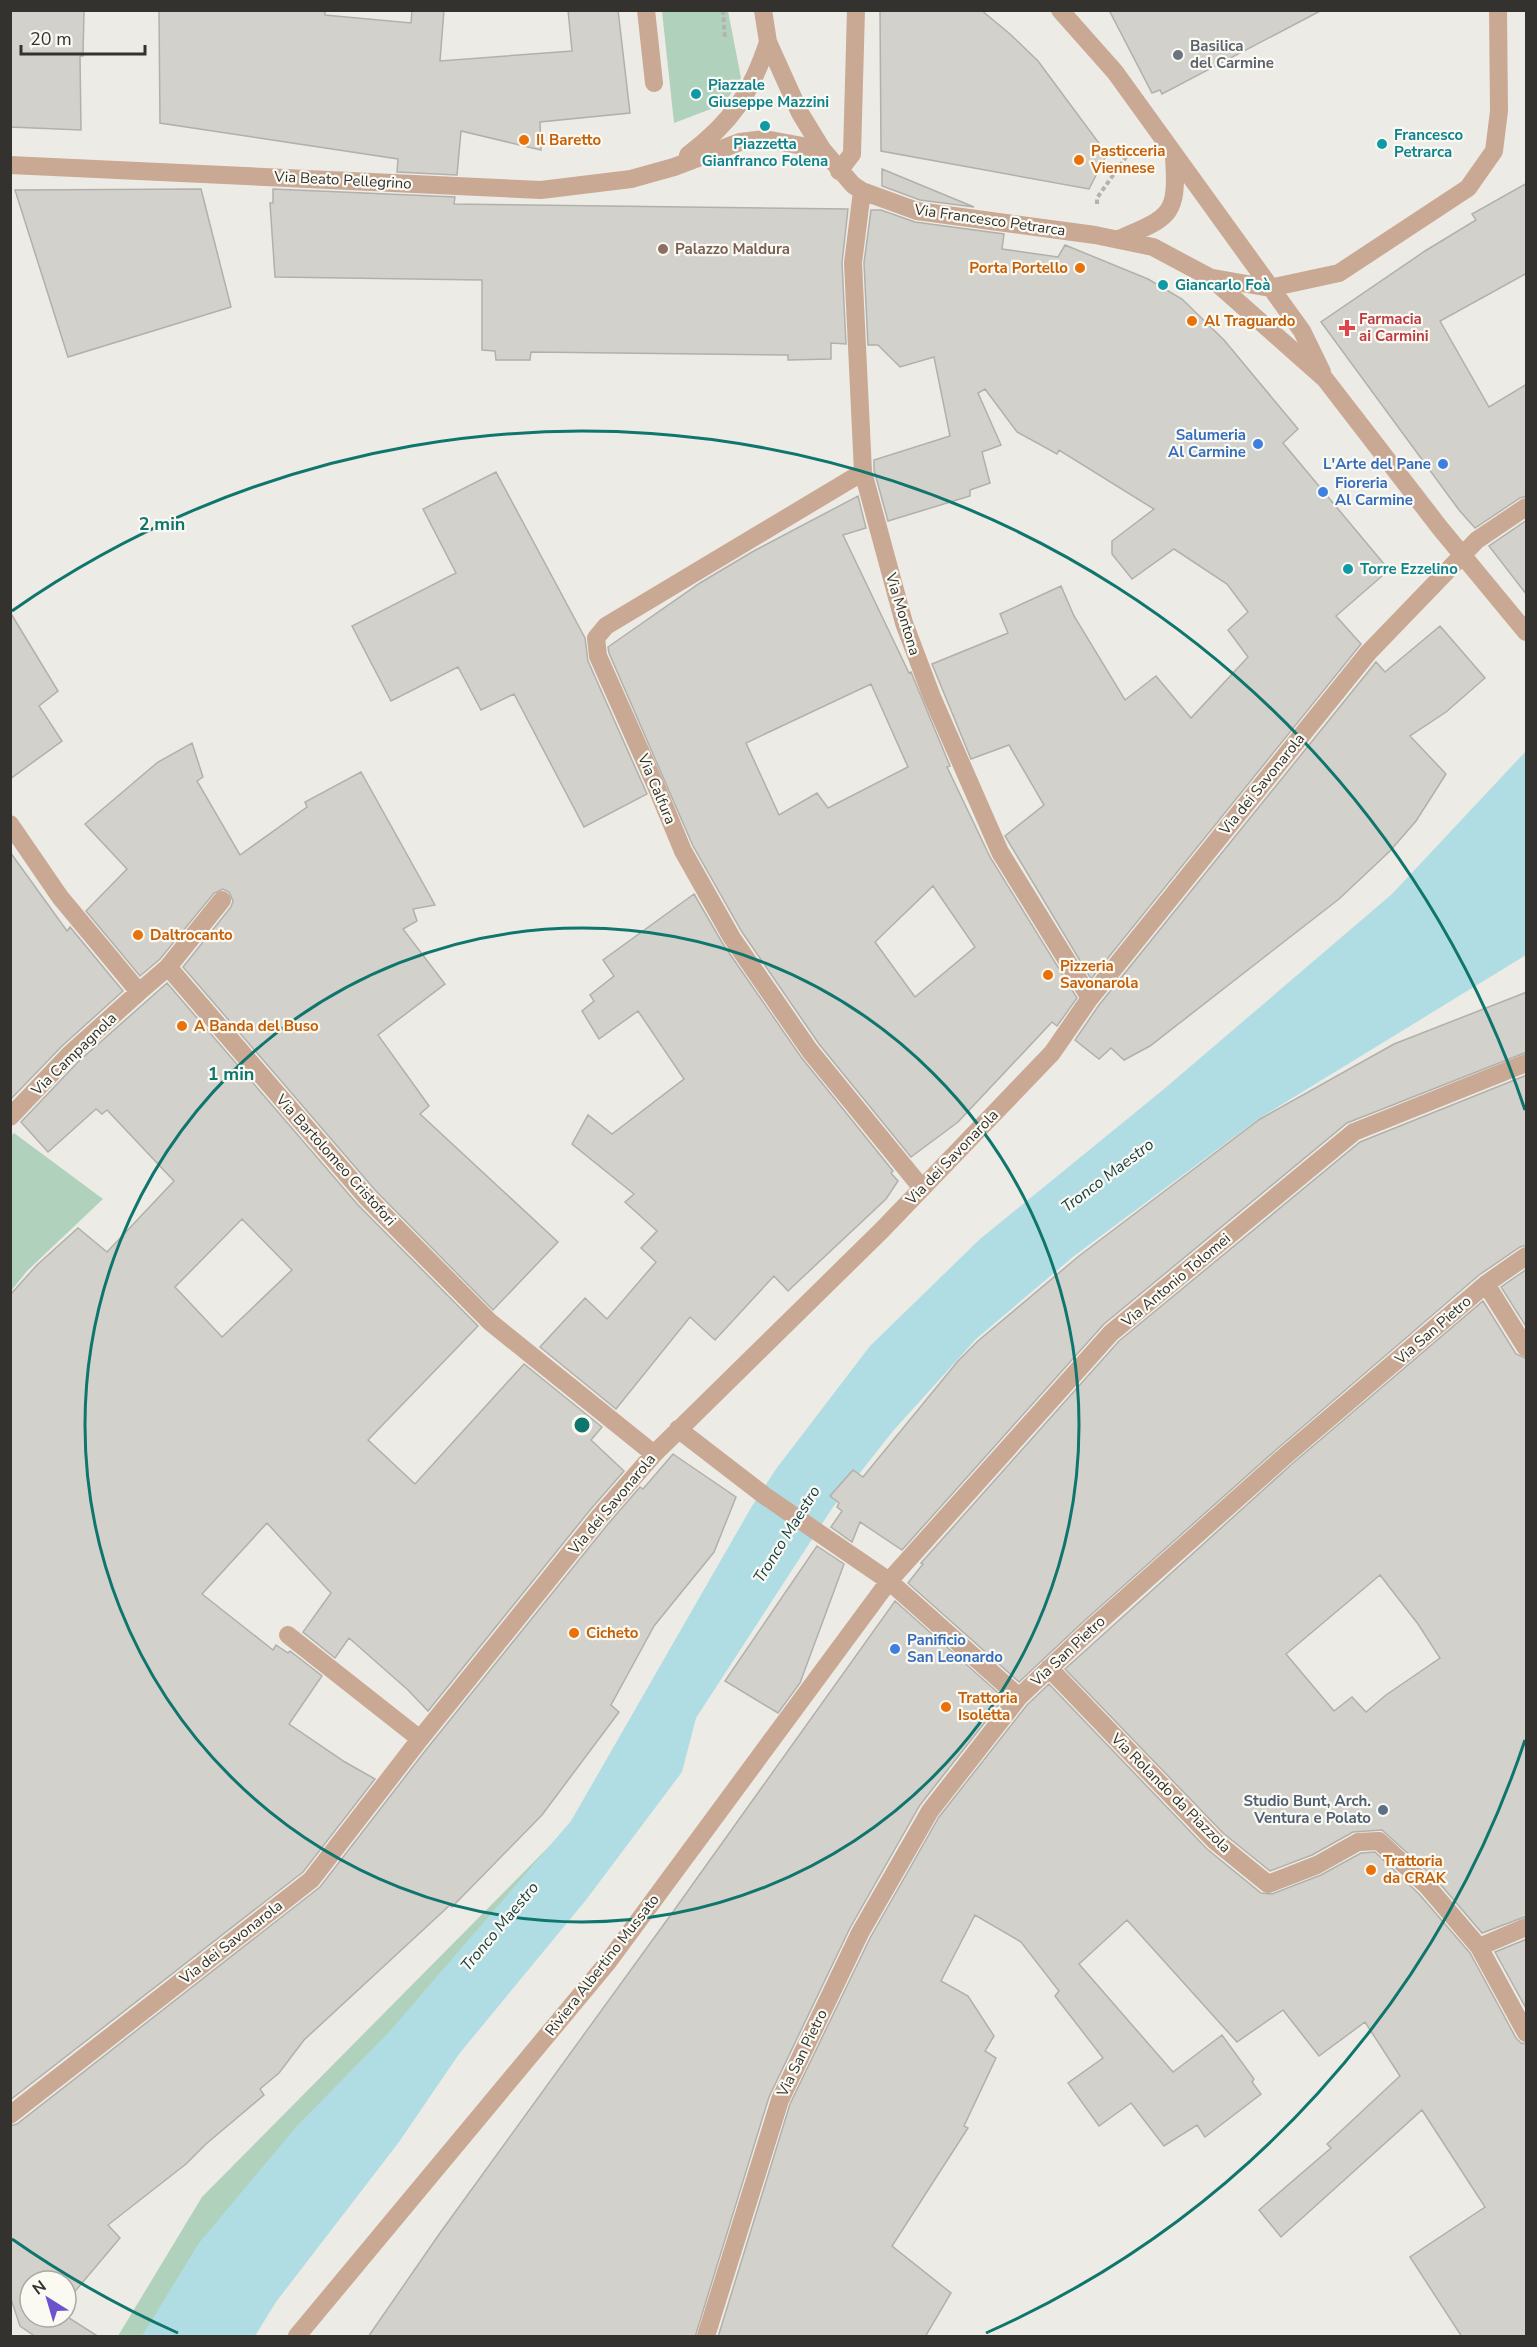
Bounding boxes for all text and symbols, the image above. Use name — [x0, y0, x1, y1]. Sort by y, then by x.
scale bar — [21, 18, 146, 56]
text: 20 m — [30, 27, 72, 51]
place label: Basilica del Carmine — [1190, 36, 1274, 73]
marker: Basilica del Carmine — [1171, 48, 1185, 62]
place label: Piazzale Giuseppe Mazzini — [708, 75, 829, 112]
marker: Piazzale Giuseppe Mazzini — [689, 87, 703, 101]
marker: Piazzetta Gianfranco Folena — [758, 119, 772, 133]
place label: Francesco Petrarca — [1394, 125, 1463, 162]
place label: Il Baretto — [536, 130, 601, 150]
marker: Il Baretto — [517, 133, 531, 147]
place label: Piazzetta Gianfranco Folena — [702, 134, 828, 171]
marker: Francesco Petrarca — [1375, 137, 1389, 151]
place label: Pasticceria Viennese — [1090, 141, 1165, 178]
marker: Pasticceria Viennese — [1072, 153, 1086, 167]
street label: Via Beato Pellegrino — [273, 166, 412, 194]
street label: Via Francesco Petrarca — [912, 199, 1067, 240]
place label: Palazzo Maldura — [675, 239, 790, 259]
marker: Palazzo Maldura — [656, 242, 670, 256]
place label: Porta Portello — [969, 258, 1068, 278]
marker: Porta Portello — [1073, 261, 1087, 275]
place label: Giancarlo Foà — [1175, 275, 1270, 295]
marker: Giancarlo Foà — [1156, 278, 1170, 292]
place label: Farmacia ai Carmini — [1359, 309, 1429, 346]
place label: Al Traguardo — [1204, 311, 1296, 331]
marker: Al Traguardo — [1185, 314, 1199, 328]
marker: Farmacia ai Carmini — [1340, 321, 1354, 335]
place label: Salumeria Al Carmine — [1168, 425, 1246, 462]
marker: Salumeria Al Carmine — [1251, 437, 1265, 451]
place label: L'Arte del Pane — [1323, 454, 1431, 474]
marker: L'Arte del Pane — [1436, 457, 1450, 471]
place label: Fioreria Al Carmine — [1335, 473, 1413, 510]
marker: Fioreria Al Carmine — [1316, 485, 1330, 499]
text: 2 min — [139, 512, 185, 536]
place label: Torre Ezzelino — [1360, 559, 1458, 579]
marker: Torre Ezzelino — [1341, 562, 1355, 576]
street label: Via Montona — [881, 569, 925, 658]
street label: Via dei Savonarola — [1214, 729, 1309, 840]
street label: Via Calfura — [633, 750, 681, 827]
place label: Daltrocanto — [150, 925, 233, 945]
marker: Daltrocanto — [131, 928, 145, 942]
place label: Pizzeria Savonarola — [1060, 956, 1138, 993]
marker: Pizzeria Savonarola — [1041, 968, 1055, 982]
street label: Via Campagnola — [26, 1008, 121, 1100]
place label: A Banda del Buso — [194, 1016, 319, 1036]
marker: A Banda del Buso — [175, 1019, 189, 1033]
text: 1 min — [208, 1062, 254, 1086]
street label: Via Bartolomeo Cristofori — [271, 1089, 400, 1230]
street label: Via dei Savonarola — [901, 1105, 1003, 1210]
water label: Tronco Maestro — [1057, 1134, 1159, 1218]
street label: Via Antonio Tolomei — [1117, 1229, 1235, 1332]
street label: Via San Pietro — [1390, 1291, 1475, 1369]
centre of rings — [572, 1415, 592, 1435]
street label: Via dei Savonarola — [563, 1450, 660, 1559]
water label: Tronco Maestro — [748, 1482, 826, 1587]
street label: Via San Pietro — [1026, 1611, 1110, 1691]
place label: Cicheto — [586, 1623, 639, 1643]
marker: Cicheto — [567, 1626, 581, 1640]
place label: Panificio San Leonardo — [907, 1630, 1003, 1667]
marker: Panificio San Leonardo — [888, 1642, 902, 1656]
place label: Trattoria Isoletta — [958, 1688, 1018, 1725]
marker: Trattoria Isoletta — [939, 1700, 953, 1714]
street label: Via Rolando da Piazzola — [1106, 1728, 1235, 1857]
place label: Studio Bunt, Arch. Ventura e Polato — [1244, 1791, 1371, 1828]
marker: Studio Bunt, Arch. Ventura e Polato — [1376, 1803, 1390, 1817]
place label: Trattoria da CRAK — [1383, 1851, 1447, 1888]
marker: Trattoria da CRAK — [1364, 1863, 1378, 1877]
water label: Tronco Maestro — [456, 1877, 544, 1976]
street label: Riviera Albertino Mussato — [540, 1890, 664, 2040]
street label: Via dei Savonarola — [175, 1896, 286, 1989]
street label: Via San Pietro — [772, 2006, 832, 2101]
north arrow — [18, 2269, 78, 2329]
text: N — [28, 2275, 51, 2300]

